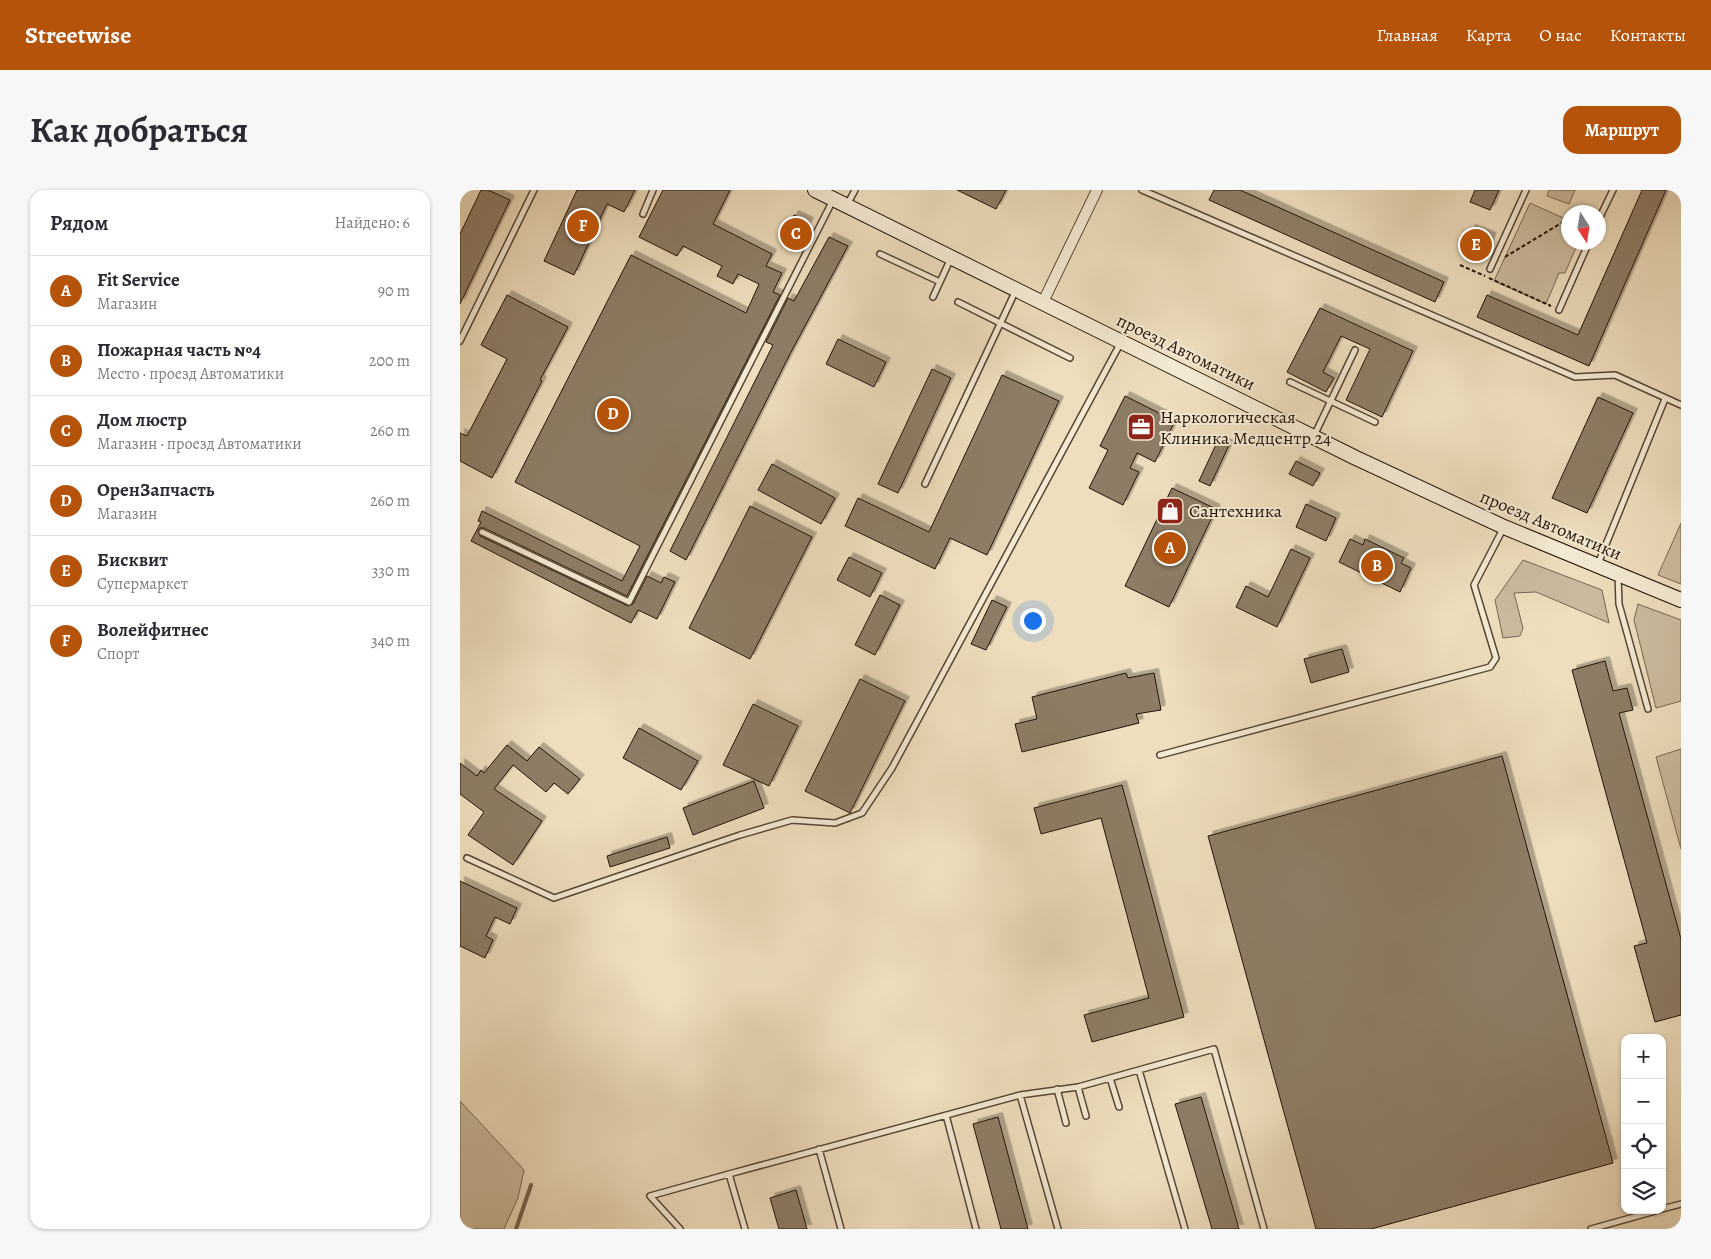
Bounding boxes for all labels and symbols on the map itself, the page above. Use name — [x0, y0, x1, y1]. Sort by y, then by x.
north arrow — [1561, 205, 1606, 250]
pin: F — [567, 207, 599, 245]
pin: C — [780, 215, 812, 253]
pin: E — [1460, 226, 1492, 264]
street label: проезд Автоматики — [1113, 308, 1259, 396]
pin: D — [597, 395, 629, 433]
place label: Наркологическая Клиника Медцентр 24 — [1160, 405, 1331, 450]
office icon: Наркологическая Клиника Медцентр 24 — [1126, 412, 1156, 442]
street label: проезд Автоматики — [1476, 484, 1626, 566]
shop icon: Сантехника — [1155, 496, 1185, 526]
place label: Сантехника — [1189, 499, 1283, 523]
pin: A — [1154, 529, 1186, 567]
pin: B — [1361, 547, 1393, 585]
your location — [1020, 608, 1046, 634]

